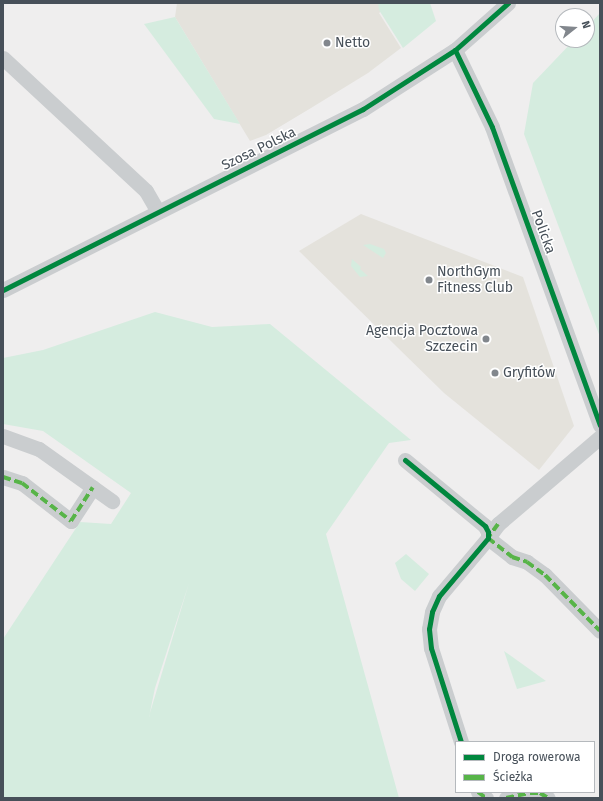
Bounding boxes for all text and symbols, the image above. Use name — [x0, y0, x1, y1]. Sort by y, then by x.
north arrow — [555, 8, 595, 48]
text: N — [579, 19, 593, 30]
place label: Netto — [335, 35, 370, 51]
marker: Netto — [322, 38, 332, 48]
street label: Szosa Polska — [219, 124, 299, 174]
street label: Policka — [527, 208, 559, 256]
place label: NorthGym Fitness Club — [437, 264, 513, 296]
marker: NorthGym Fitness Club — [424, 275, 434, 285]
place label: Agencja Pocztowa Szczecin — [366, 323, 478, 356]
marker: Agencja Pocztowa Szczecin — [481, 334, 491, 344]
place label: Gryfitów — [503, 365, 555, 381]
marker: Gryfitów — [490, 368, 500, 378]
legend — [455, 741, 595, 793]
text: Droga rowerowa — [493, 750, 580, 764]
text: Ścieżka — [493, 770, 533, 784]

